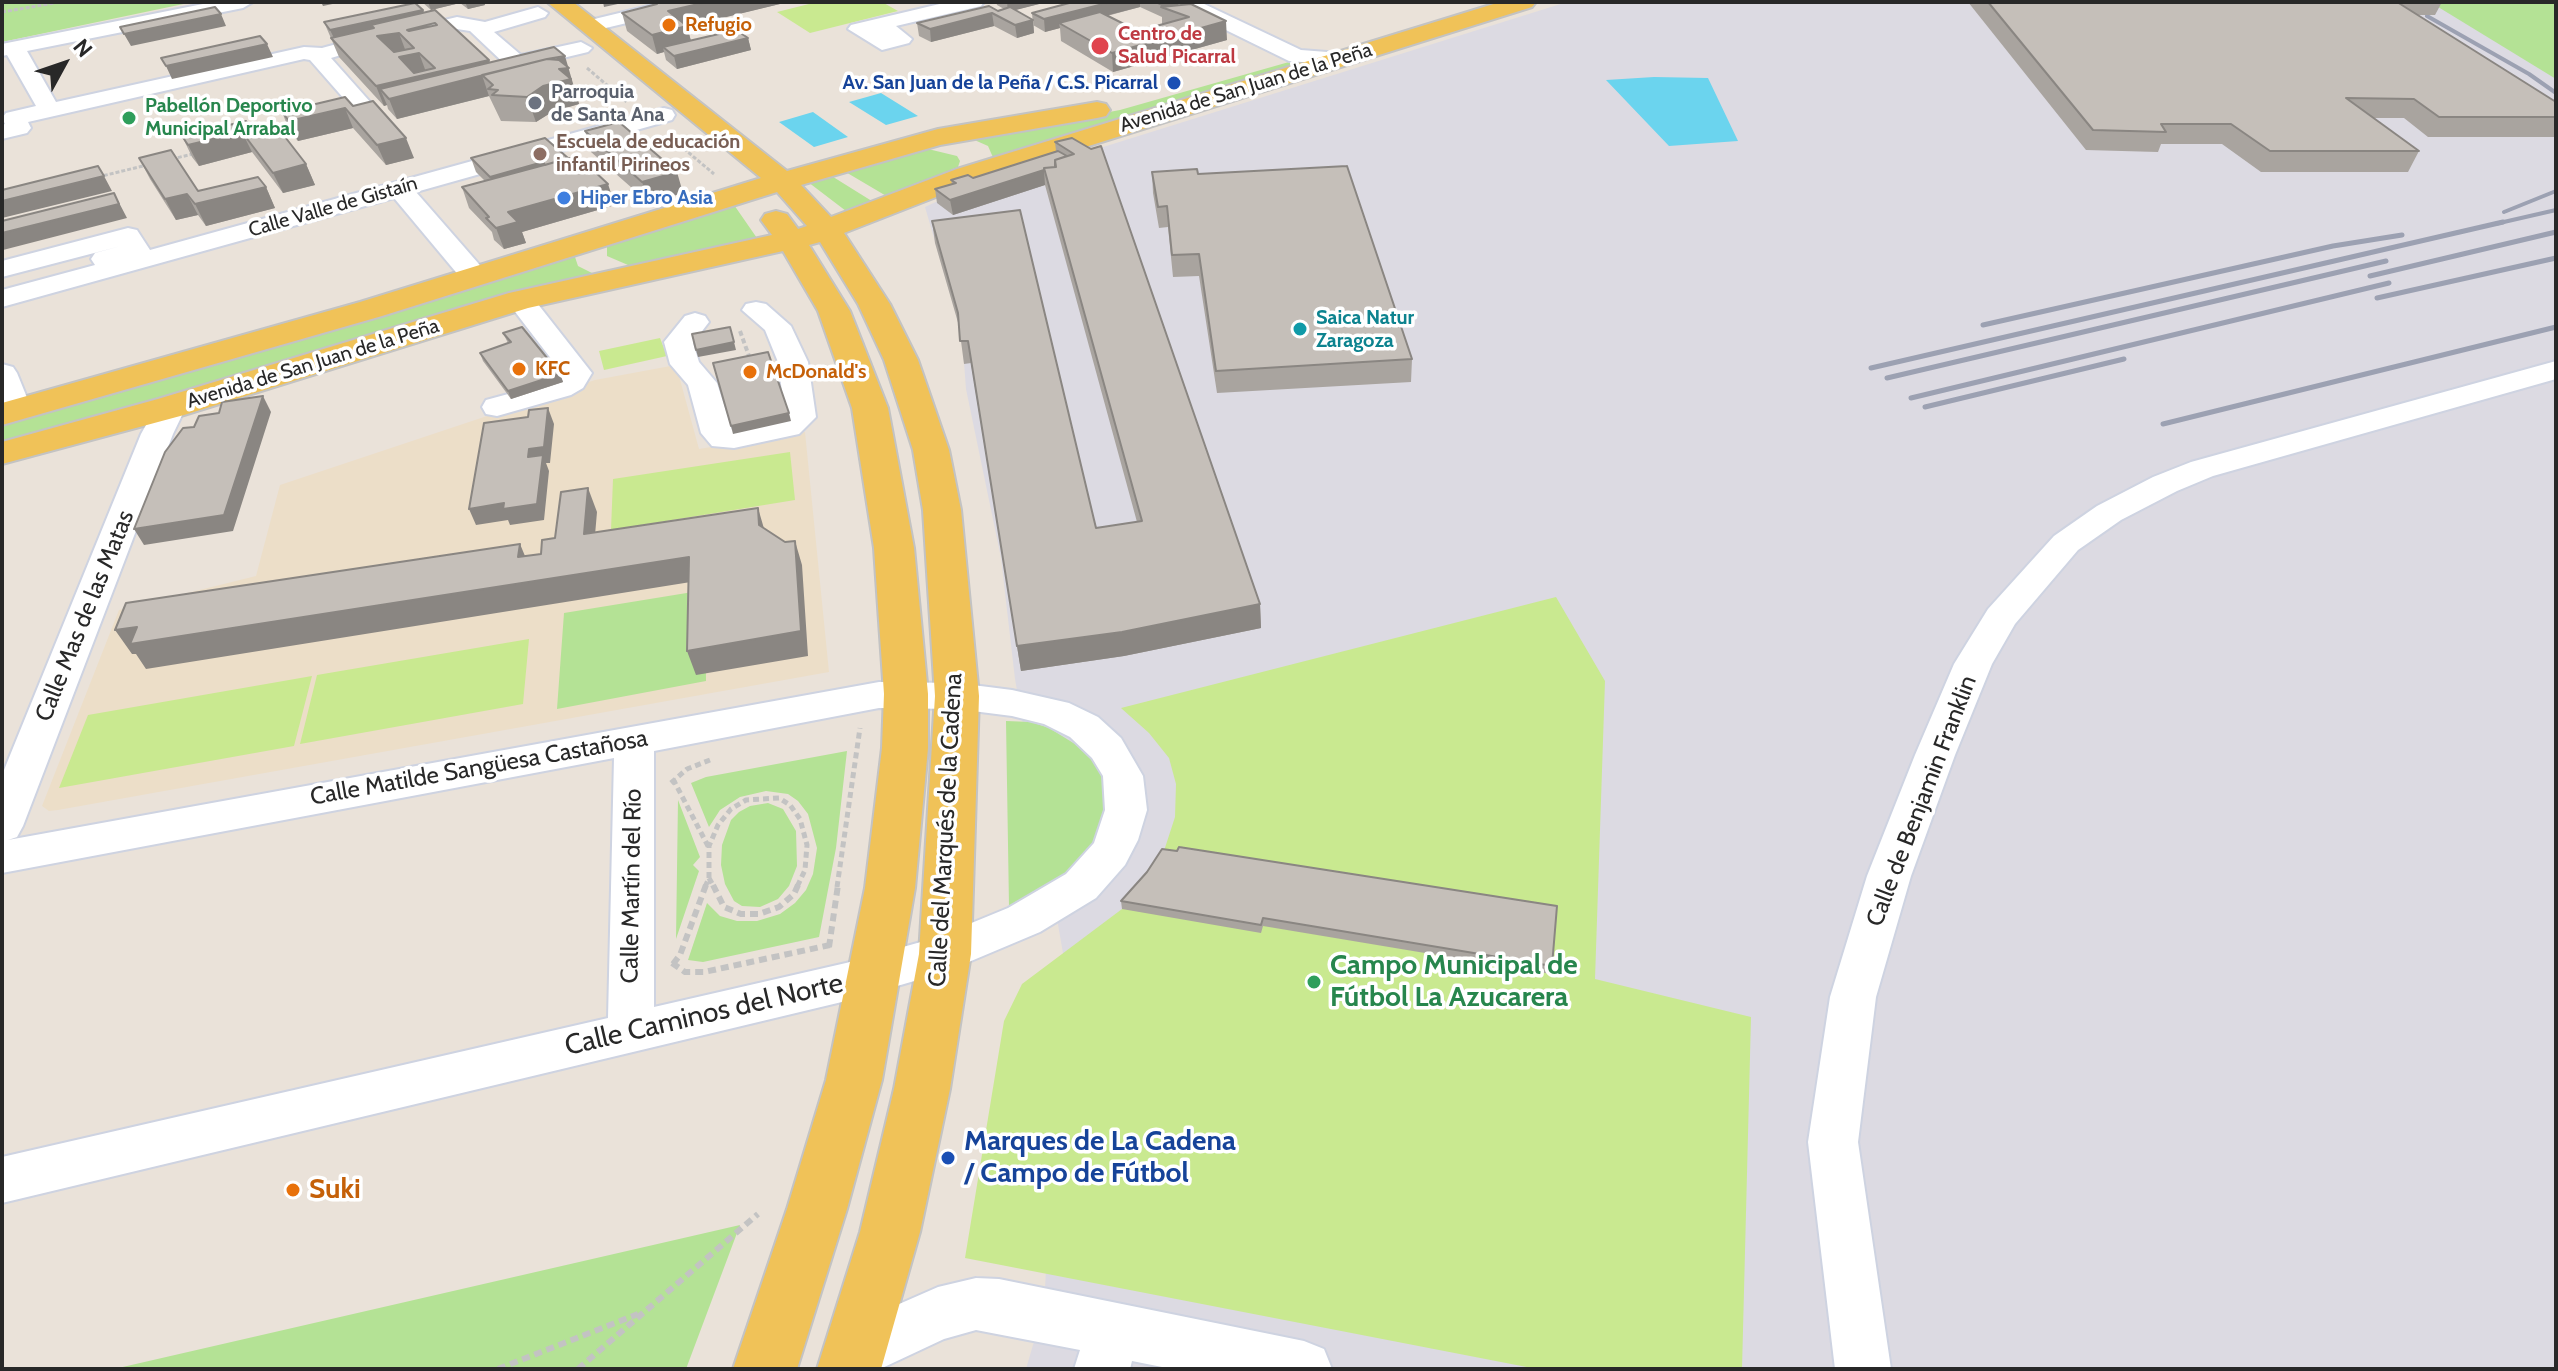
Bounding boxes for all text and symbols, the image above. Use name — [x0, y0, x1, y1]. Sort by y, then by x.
place label: Refugio — [685, 13, 752, 37]
marker: Refugio — [660, 16, 678, 34]
place label: Centro de Salud Picarral — [1118, 22, 1236, 69]
north arrow — [24, 24, 104, 104]
text: N — [67, 34, 98, 63]
marker: Centro de Salud Picarral — [1089, 35, 1111, 57]
street label: Avenida de San Juan de la Peña — [1117, 38, 1375, 138]
place label: Av. San Juan de la Peña / C.S. Picarral — [843, 71, 1158, 95]
marker: Av. San Juan de la Peña / C.S. Picarral — [1165, 74, 1183, 92]
place label: Parroquia de Santa Ana — [551, 80, 665, 127]
place label: Pabellón Deportivo Municipal Arrabal — [145, 94, 313, 141]
marker: Parroquia de Santa Ana — [526, 94, 544, 112]
marker: Pabellón Deportivo Municipal Arrabal — [120, 109, 138, 127]
place label: Escuela de educación infantil Pirineos — [556, 130, 740, 177]
marker: Escuela de educación infantil Pirineos — [531, 145, 549, 163]
street label: Calle Valle de Gistaín — [246, 171, 420, 243]
place label: Hiper Ebro Asia — [580, 186, 713, 210]
marker: Hiper Ebro Asia — [555, 189, 573, 207]
place label: Saica Natur Zaragoza — [1316, 306, 1414, 353]
street label: Avenida de San Juan de la Peña — [184, 314, 442, 414]
marker: Saica Natur Zaragoza — [1291, 320, 1309, 338]
place label: KFC — [535, 357, 570, 381]
marker: KFC — [510, 360, 528, 378]
place label: McDonald's — [766, 360, 867, 384]
marker: McDonald's — [741, 363, 759, 381]
street label: Calle Mas de las Matas — [29, 506, 141, 726]
street label: Calle de Benjamin Franklin — [1861, 671, 1983, 931]
street label: Calle del Marqués de la Cadena — [923, 672, 969, 988]
street label: Calle Matilde Sangüesa Castañosa — [308, 724, 650, 812]
street label: Calle Martín del Río — [616, 788, 648, 984]
place label: Campo Municipal de Fútbol La Azucarera — [1330, 949, 1578, 1015]
street label: Calle Caminos del Norte — [562, 967, 846, 1063]
marker: Campo Municipal de Fútbol La Azucarera — [1305, 973, 1323, 991]
place label: Marques de La Cadena / Campo de Fútbol — [964, 1125, 1236, 1191]
marker: Marques de La Cadena / Campo de Fútbol — [939, 1149, 957, 1167]
place label: Suki — [309, 1173, 361, 1207]
marker: Suki — [284, 1181, 302, 1199]

